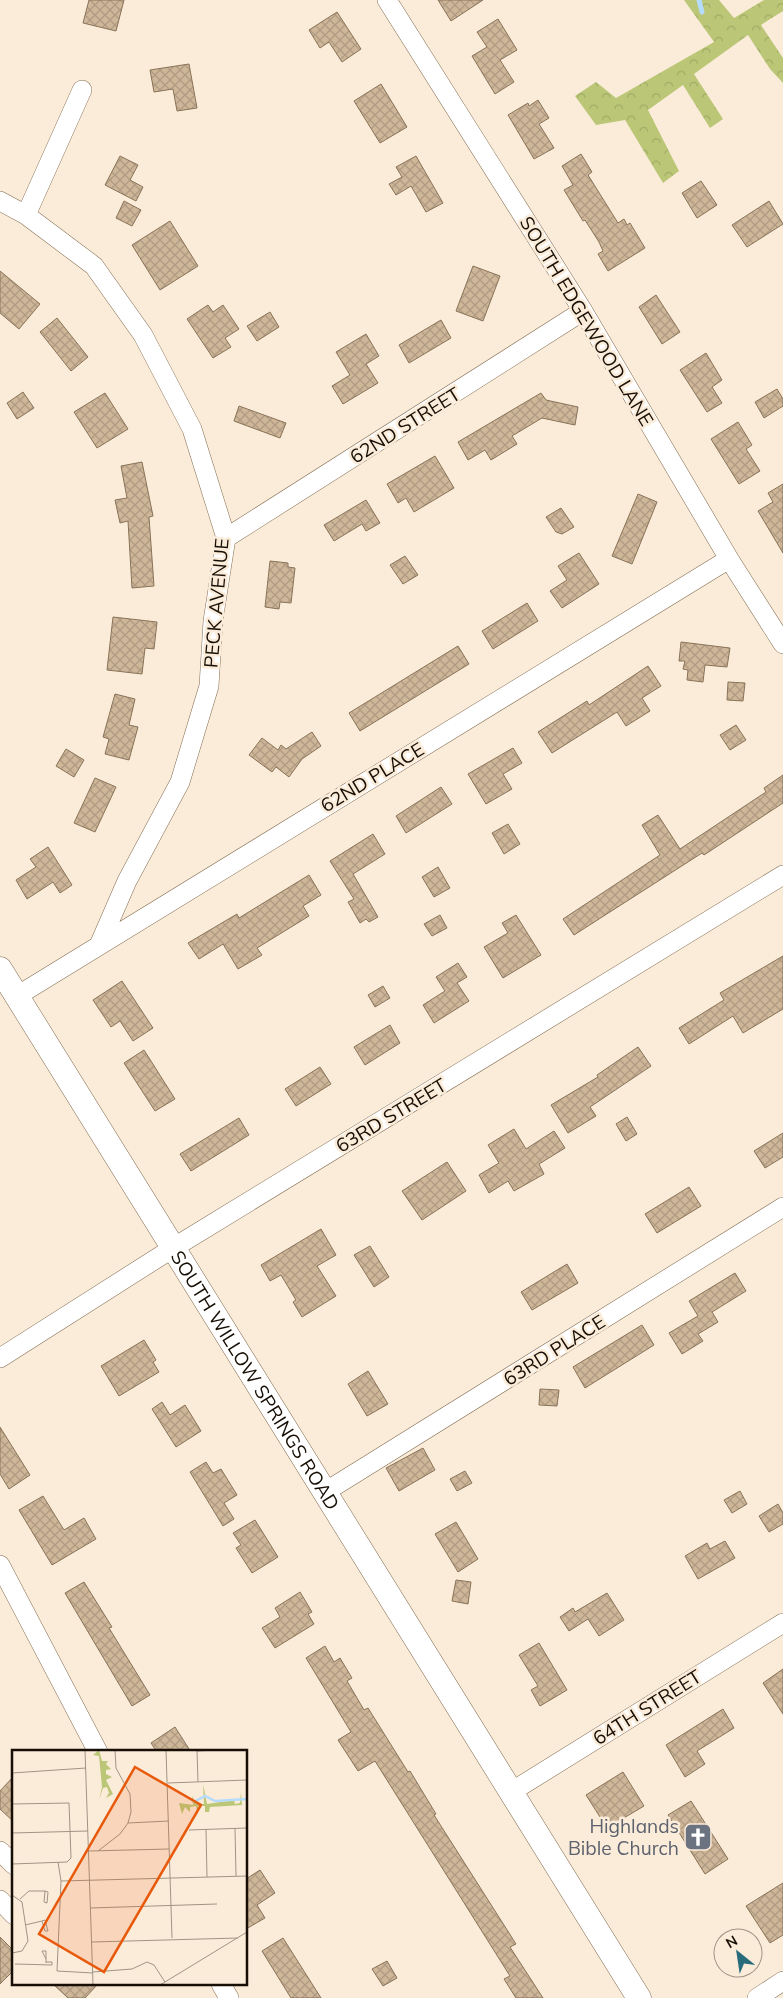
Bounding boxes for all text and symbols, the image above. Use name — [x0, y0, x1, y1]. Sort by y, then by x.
street label: SOUTH EDGEWOOD LANE — [515, 212, 659, 430]
street label: 62ND STREET — [345, 381, 465, 469]
street label: PECK AVENUE — [198, 537, 234, 669]
street label: 62ND PLACE — [316, 737, 428, 817]
street label: 63RD STREET — [331, 1072, 451, 1157]
street label: SOUTH WILLOW SPRINGS ROAD — [166, 1246, 345, 1514]
street label: 63RD PLACE — [499, 1309, 609, 1391]
street label: 64TH STREET — [588, 1664, 706, 1750]
inset map — [12, 1750, 248, 1986]
place label: Highlands Bible Church — [568, 1814, 679, 1860]
church icon: Highlands Bible Church — [683, 1822, 713, 1852]
north arrow — [713, 1928, 763, 1978]
text: N — [722, 1931, 741, 1952]

